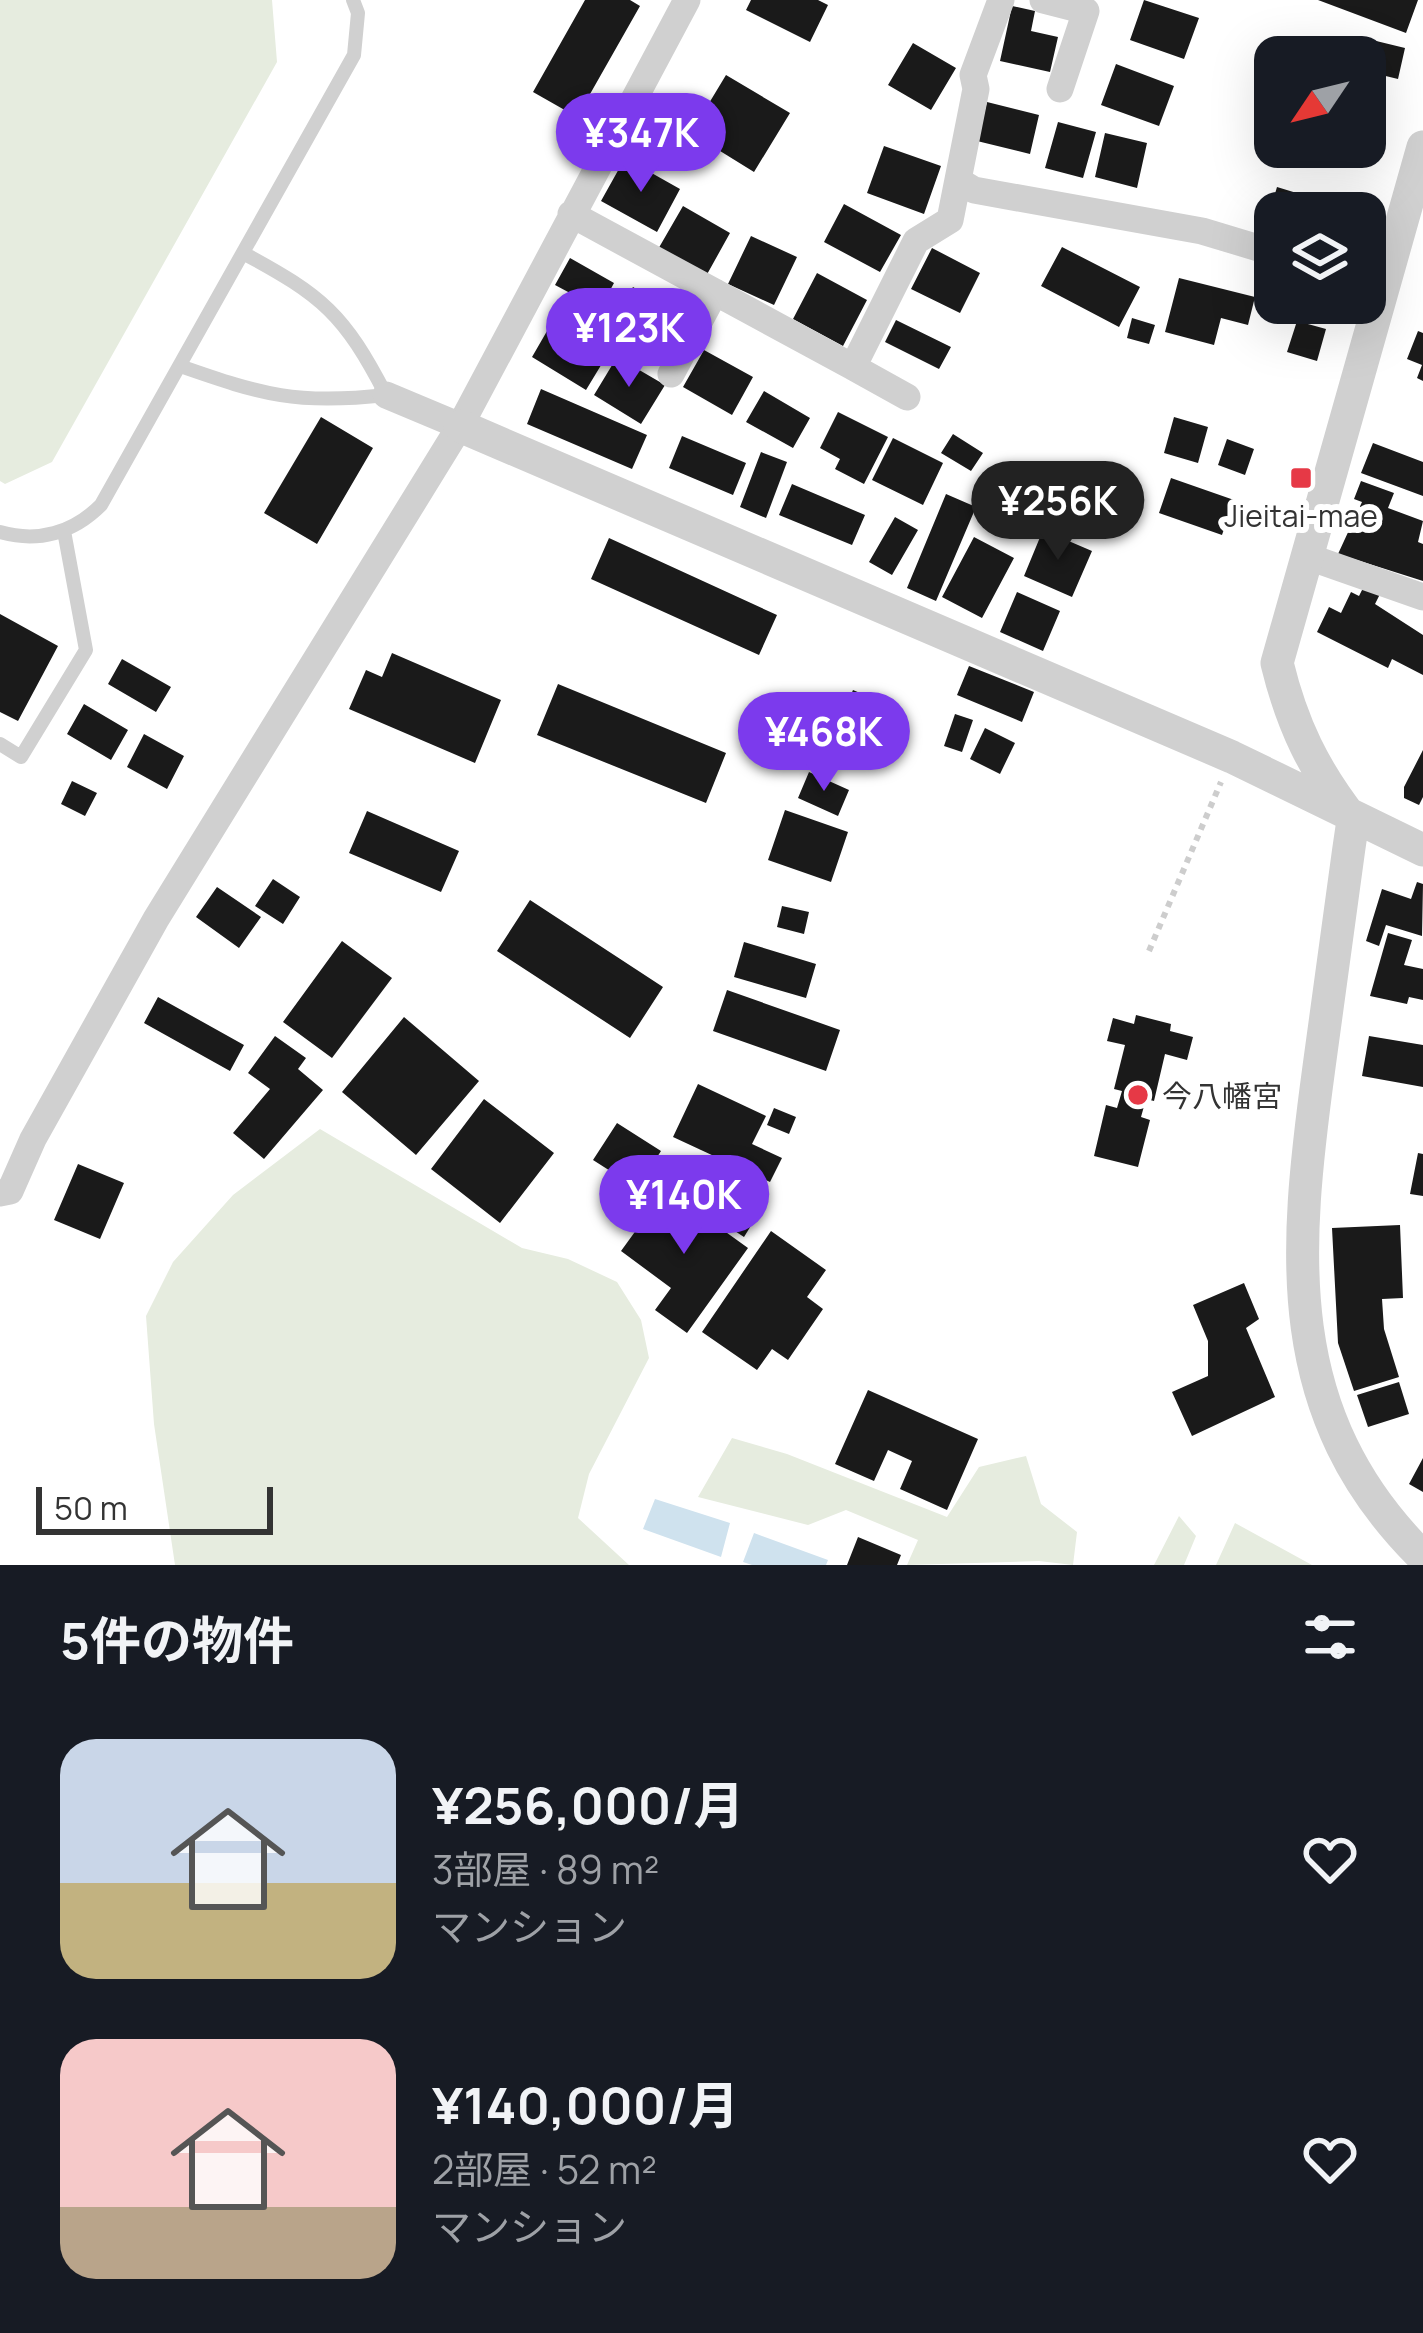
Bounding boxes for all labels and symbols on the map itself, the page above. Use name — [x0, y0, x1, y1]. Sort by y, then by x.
north arrow — [1254, 36, 1386, 168]
pin: ¥347K — [557, 93, 725, 195]
pin: ¥123K — [545, 288, 713, 390]
pin: ¥256K — [974, 461, 1142, 563]
marker: Jieitai-mae — [1288, 465, 1314, 491]
place label: Jieitai-mae — [1224, 495, 1378, 536]
pin: ¥468K — [740, 692, 908, 794]
place label: 今八幡宮 — [1162, 1075, 1282, 1116]
marker: 今八幡宮 — [1125, 1082, 1151, 1108]
pin: ¥140K — [600, 1155, 768, 1257]
scale bar — [36, 1481, 273, 1534]

